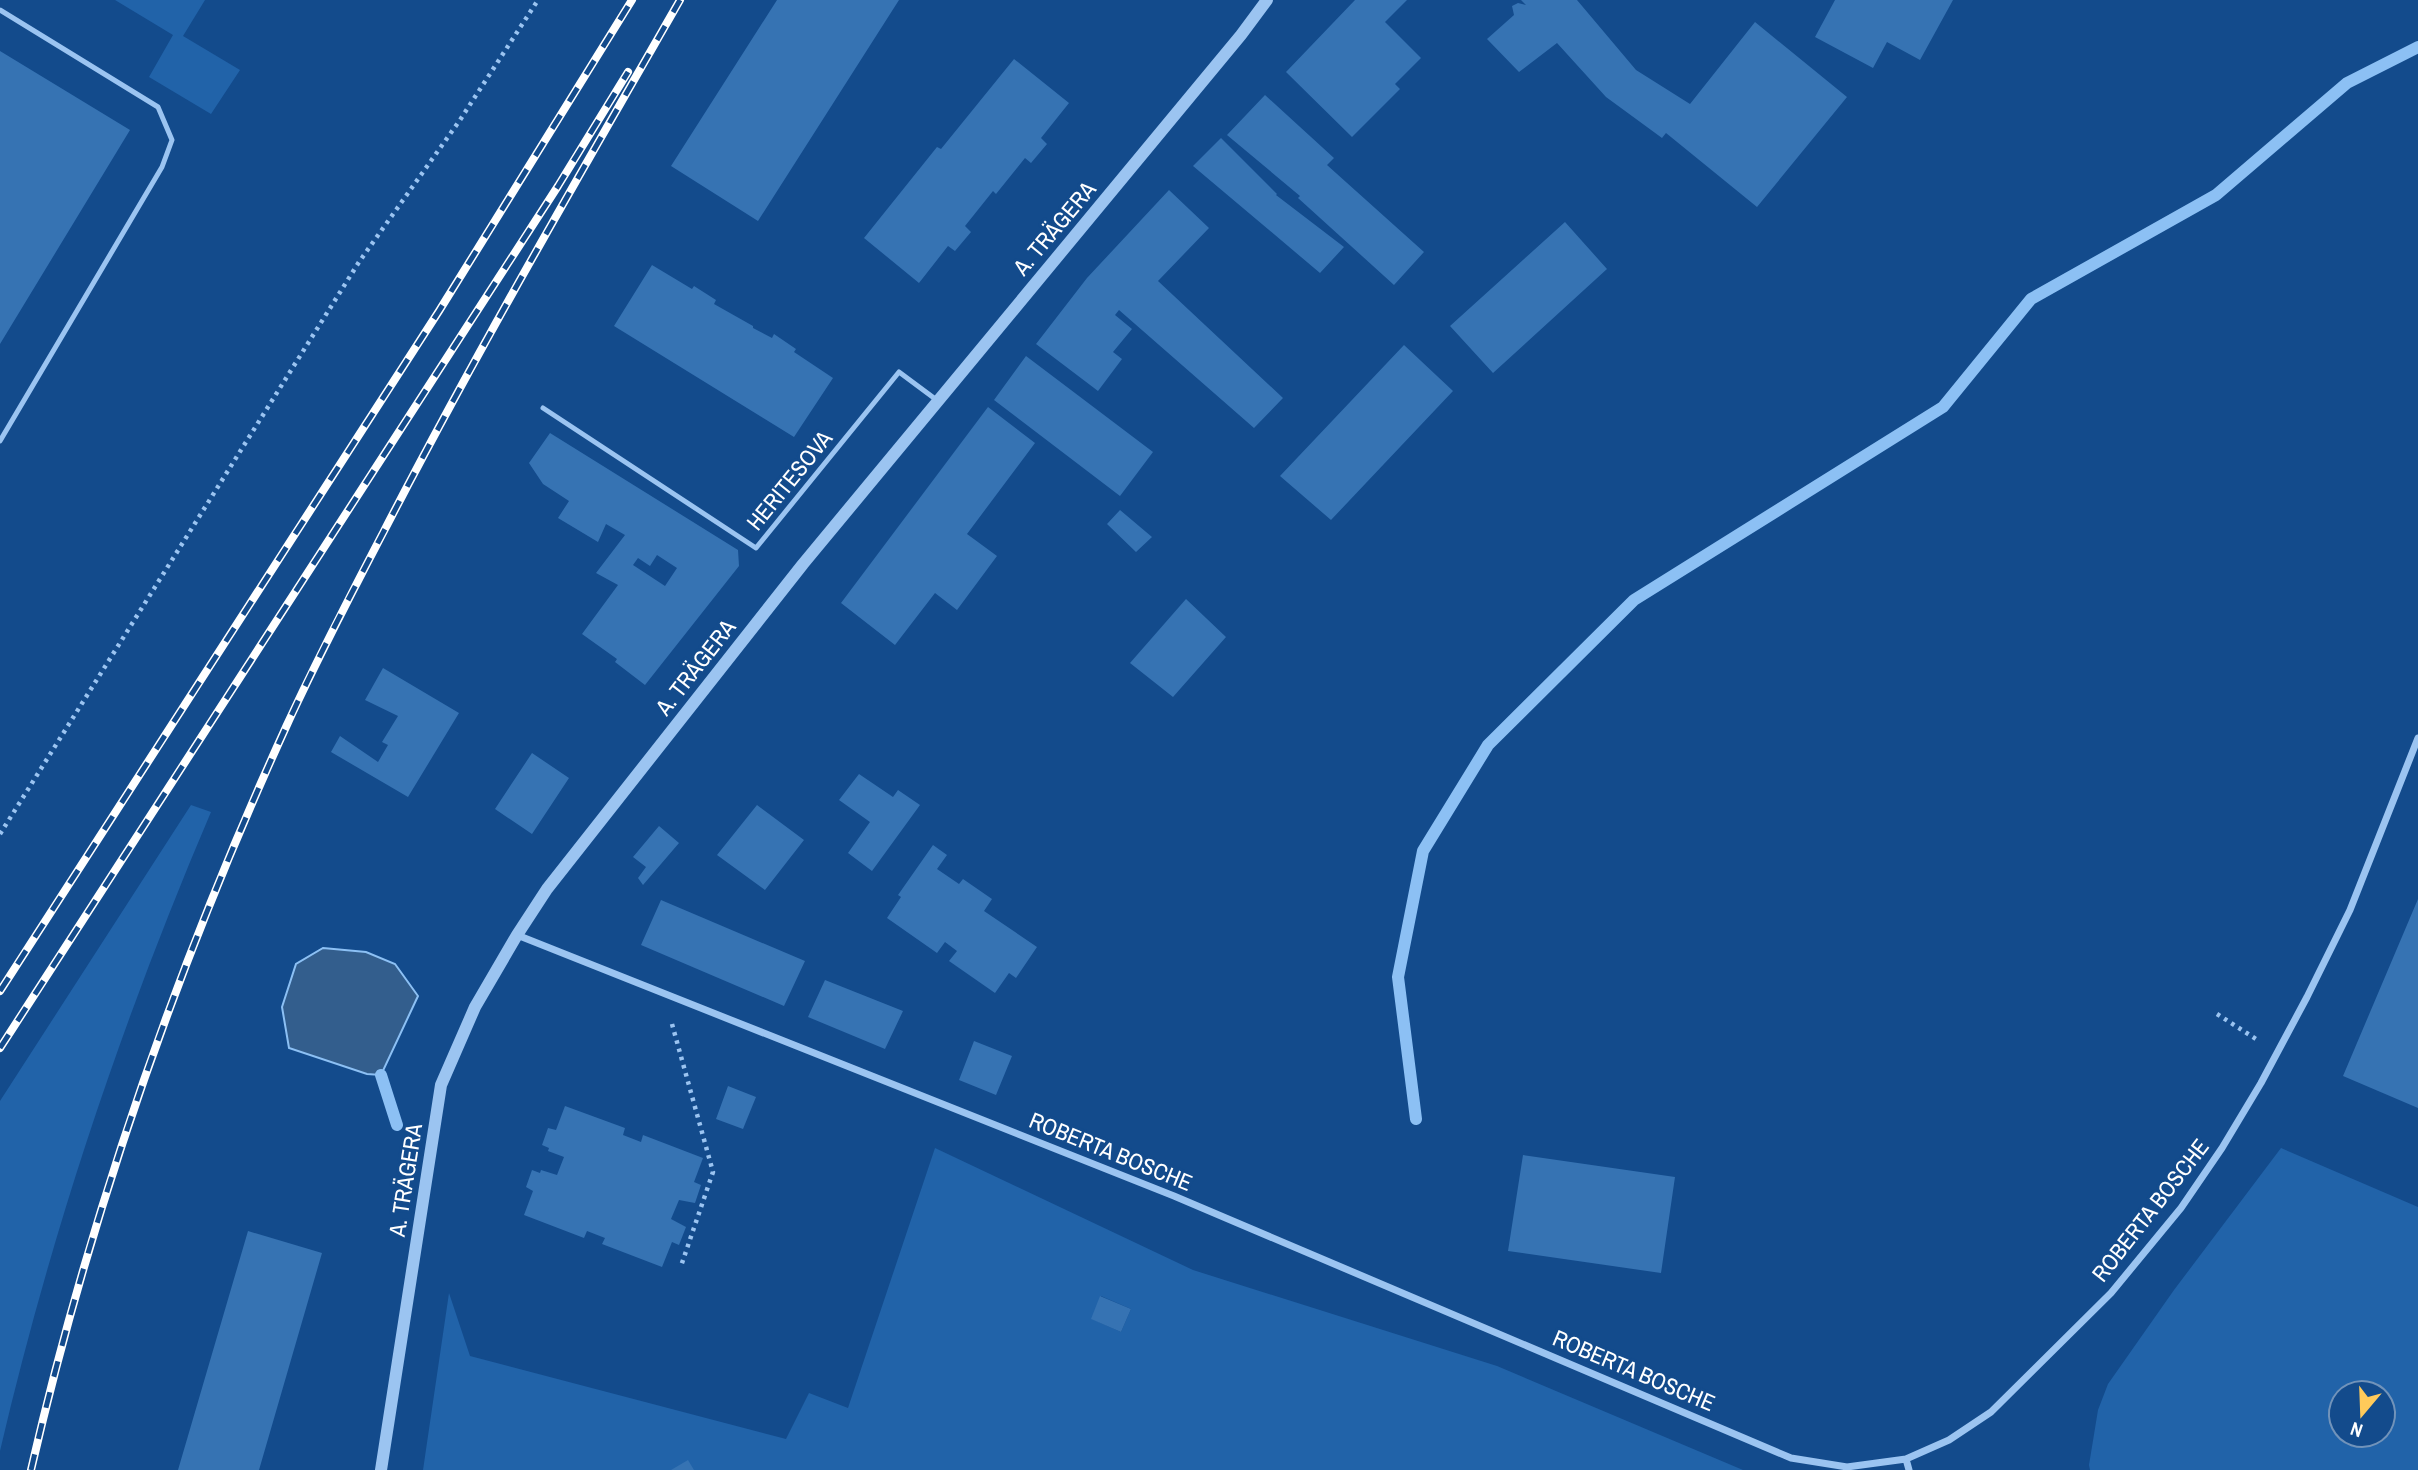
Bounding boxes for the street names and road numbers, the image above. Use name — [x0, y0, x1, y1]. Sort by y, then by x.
street label: A. TRÄGERA — [1005, 174, 1103, 282]
street label: HERITESOVA — [739, 423, 839, 536]
street label: A. TRÄGERA — [647, 612, 743, 722]
street label: ROBERTA BOSCHE — [1025, 1104, 1197, 1198]
street label: A. TRÄGERA — [381, 1121, 429, 1240]
street label: ROBERTA BOSCHE — [2084, 1132, 2216, 1288]
street label: ROBERTA BOSCHE — [1548, 1322, 1720, 1418]

